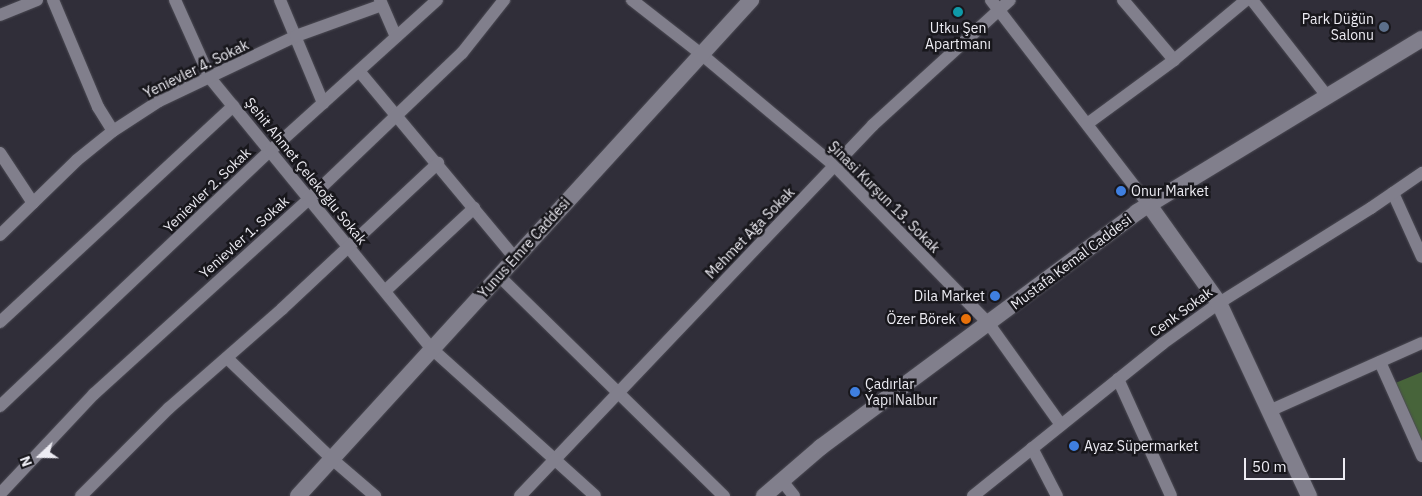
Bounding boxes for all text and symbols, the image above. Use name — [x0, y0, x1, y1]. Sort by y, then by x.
marker: Utku Şen Apartmanı — [952, 6, 964, 18]
place label: Park Düğün Salonu — [1302, 11, 1374, 44]
place label: Utku Şen Apartmanı — [925, 20, 991, 52]
marker: Park Düğün Salonu — [1378, 21, 1390, 33]
street label: Yenievler 4. Sokak — [141, 36, 251, 102]
street label: Şehit Ahmet Çelekoğlu Sokak — [242, 94, 370, 248]
street label: Şinasi Kurşun 13. Sokak — [825, 138, 943, 256]
street label: Yenievler 2. Sokak — [160, 144, 254, 236]
place label: Onur Market — [1131, 183, 1209, 199]
street label: Mehmet Ağa Sokak — [702, 184, 798, 282]
marker: Onur Market — [1115, 185, 1127, 197]
street label: Yenievler 1. Sokak — [196, 192, 292, 282]
street label: Yunus Emre Caddesi — [475, 195, 573, 301]
street label: Mustafa Kemal Caddesi — [1007, 211, 1135, 313]
street label: Cenk Sokak — [1146, 284, 1216, 340]
place label: Dila Market — [914, 288, 985, 304]
marker: Dila Market — [989, 290, 1001, 302]
place label: Özer Börek — [886, 311, 956, 327]
marker: Özer Börek — [960, 313, 972, 325]
place label: Çadırlar Yapı Nalbur — [865, 376, 937, 408]
marker: Çadırlar Yapı Nalbur — [849, 386, 861, 398]
north arrow — [15, 431, 65, 481]
place label: Ayaz Süpermarket — [1084, 438, 1198, 454]
marker: Ayaz Süpermarket — [1068, 440, 1080, 452]
scale bar — [1247, 448, 1348, 480]
text: N — [16, 453, 36, 469]
text: 50 m — [1252, 457, 1287, 476]

